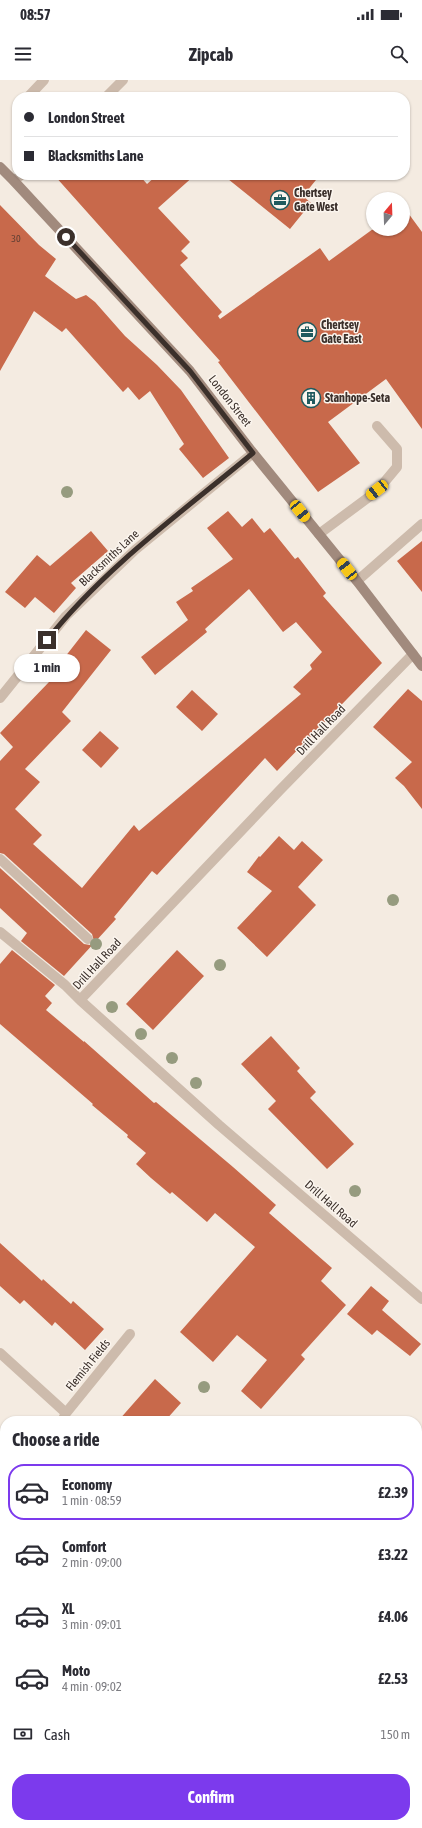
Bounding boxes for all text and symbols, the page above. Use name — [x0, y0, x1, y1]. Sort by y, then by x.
text: 08:57 — [20, 6, 51, 23]
icon: menu — [12, 43, 34, 65]
icon: search — [388, 43, 410, 65]
text: Zipcab — [189, 44, 233, 65]
text: London Street — [48, 109, 125, 126]
text: Blacksmiths Lane — [48, 147, 144, 164]
place label: Chertsey Gate West — [294, 186, 338, 214]
office icon: Chertsey Gate West — [269, 189, 291, 211]
north arrow — [366, 192, 410, 236]
map controls — [366, 192, 410, 236]
route start — [57, 228, 75, 246]
house number: 30 — [11, 233, 21, 244]
place label: Chertsey Gate East — [321, 318, 362, 346]
office icon: Chertsey Gate East — [296, 321, 318, 343]
street label: London Street — [206, 373, 255, 430]
building icon: Stanhope-Seta — [300, 387, 322, 409]
place label: Stanhope-Seta — [325, 391, 390, 405]
car — [364, 478, 390, 502]
car — [288, 498, 312, 524]
street label: Blacksmiths Lane — [76, 527, 142, 589]
car — [335, 556, 359, 582]
route end — [38, 631, 56, 649]
callout: 1 min — [14, 654, 80, 682]
text: 1 min — [34, 660, 60, 675]
street label: Drill Hall Road — [294, 702, 348, 758]
street label: Drill Hall Road — [70, 936, 124, 992]
street label: Drill Hall Road — [302, 1178, 360, 1230]
street label: Flemish Fields — [63, 1336, 113, 1394]
text: Choose a ride — [12, 1429, 100, 1450]
icon: car — [14, 1474, 50, 1510]
text: Economy — [62, 1476, 112, 1493]
text: £2.39 — [378, 1484, 408, 1501]
text: 1 min · 08:59 — [62, 1493, 122, 1508]
icon: car — [14, 1536, 50, 1572]
text: Comfort — [62, 1538, 106, 1555]
text: £3.22 — [378, 1546, 408, 1563]
text: 2 min · 09:00 — [62, 1555, 122, 1570]
icon: car — [14, 1598, 50, 1634]
text: XL — [62, 1600, 75, 1617]
text: £4.06 — [378, 1608, 408, 1625]
text: 3 min · 09:01 — [62, 1617, 122, 1632]
icon: car — [14, 1660, 50, 1696]
text: Moto — [62, 1662, 90, 1679]
text: £2.53 — [378, 1670, 408, 1687]
text: 4 min · 09:02 — [62, 1679, 122, 1694]
icon: cash — [12, 1723, 34, 1745]
text: Cash — [44, 1726, 70, 1743]
text: 150 m — [381, 1727, 410, 1742]
button: Confirm — [12, 1774, 410, 1820]

